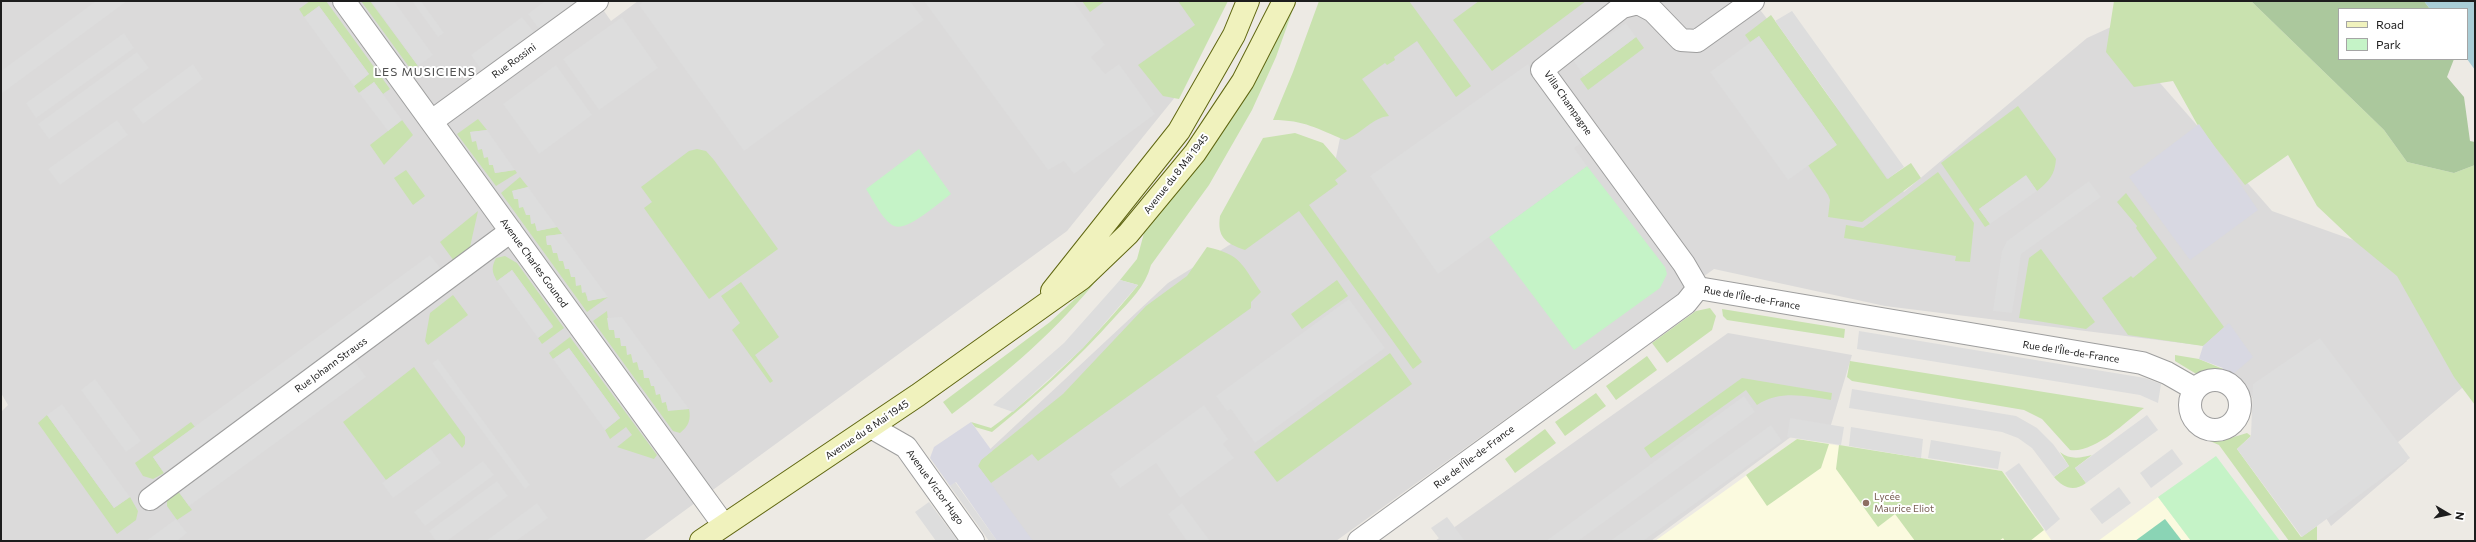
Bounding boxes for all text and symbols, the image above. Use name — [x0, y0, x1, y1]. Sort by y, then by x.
legend — [2338, 8, 2468, 60]
text: Road — [2376, 17, 2404, 31]
text: Park — [2376, 37, 2401, 51]
street label: Rue Rossini — [490, 41, 538, 81]
district label: LES MUSICIENS — [374, 65, 476, 79]
street label: Villa Champagne — [1541, 69, 1595, 137]
street label: Avenue du 8 Mai 1945 — [1141, 132, 1211, 216]
street label: Avenue Charles Gounod — [497, 216, 571, 310]
street label: Rue de l'Île-de-France — [1703, 284, 1801, 312]
street label: Rue Johann Strauss — [293, 335, 369, 395]
street label: Rue de l'Île-de-France — [2022, 338, 2120, 366]
street label: Avenue du 8 Mai 1945 — [823, 398, 911, 462]
street label: Rue de l'Île-de-France — [1431, 423, 1517, 491]
street label: Avenue Victor Hugo — [904, 447, 966, 527]
place label: Lycée Maurice Eliot — [1874, 491, 1934, 514]
north arrow — [2428, 494, 2468, 534]
marker: Lycée Maurice Eliot — [1861, 498, 1871, 508]
text: N — [2453, 511, 2467, 521]

